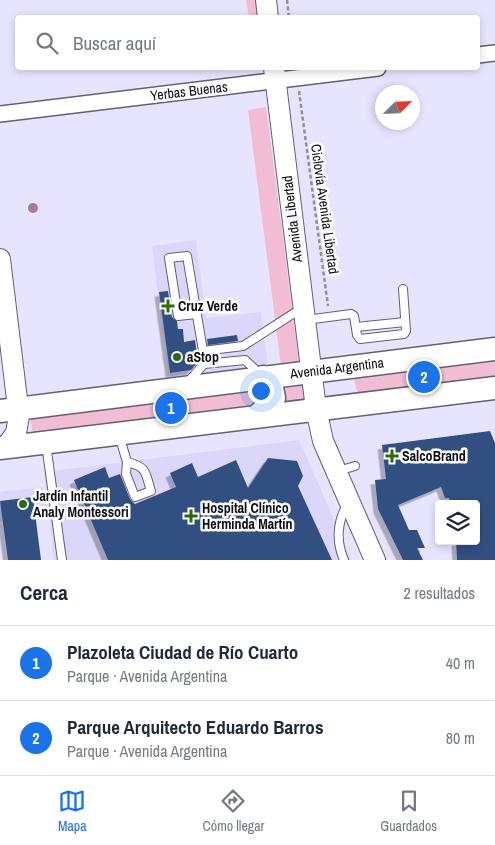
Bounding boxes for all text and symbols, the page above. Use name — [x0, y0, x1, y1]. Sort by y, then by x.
search box — [15, 15, 480, 70]
icon: search — [33, 29, 61, 57]
text: Buscar aquí — [73, 30, 156, 56]
street label: Yerbas Buenas — [149, 77, 229, 105]
north arrow — [375, 85, 420, 130]
street label: Ciclovía Avenida Libertad — [307, 143, 343, 275]
street label: Avenida Libertad — [278, 175, 306, 264]
place label: Cruz Verde — [178, 297, 238, 315]
marker: Cruz Verde — [162, 300, 174, 312]
place label: aStop — [187, 348, 219, 366]
marker: aStop — [171, 351, 183, 363]
street label: Avenida Argentina — [288, 353, 385, 383]
pin: 2 — [408, 358, 440, 396]
your location — [248, 378, 274, 404]
pin: 1 — [155, 389, 187, 427]
place label: SalcoBrand — [402, 447, 466, 465]
marker: SalcoBrand — [386, 450, 398, 462]
place label: Jardín Infantil Analy Montessori — [33, 487, 129, 521]
marker: Jardín Infantil Analy Montessori — [17, 498, 29, 510]
place label: Hospital Clínico Herminda Martín — [202, 499, 293, 533]
map controls — [435, 500, 480, 545]
button: layers — [435, 500, 480, 545]
marker: Hospital Clínico Herminda Martín — [184, 509, 198, 523]
text: Cerca — [20, 578, 68, 607]
text: 2 resultados — [404, 582, 475, 604]
text: Plazoleta Ciudad de Río Cuarto — [67, 639, 298, 665]
text: 1 — [32, 652, 40, 674]
text: 40 m — [446, 652, 475, 674]
text: Parque · Avenida Argentina — [67, 665, 227, 687]
text: Parque Arquitecto Eduardo Barros — [67, 714, 324, 740]
text: 2 — [32, 727, 40, 749]
text: 80 m — [446, 727, 475, 749]
text: Parque · Avenida Argentina — [67, 740, 227, 762]
tab: Mapa — [58, 787, 87, 835]
tab: Cómo llegar — [203, 787, 264, 835]
tab: Guardados — [380, 787, 437, 835]

